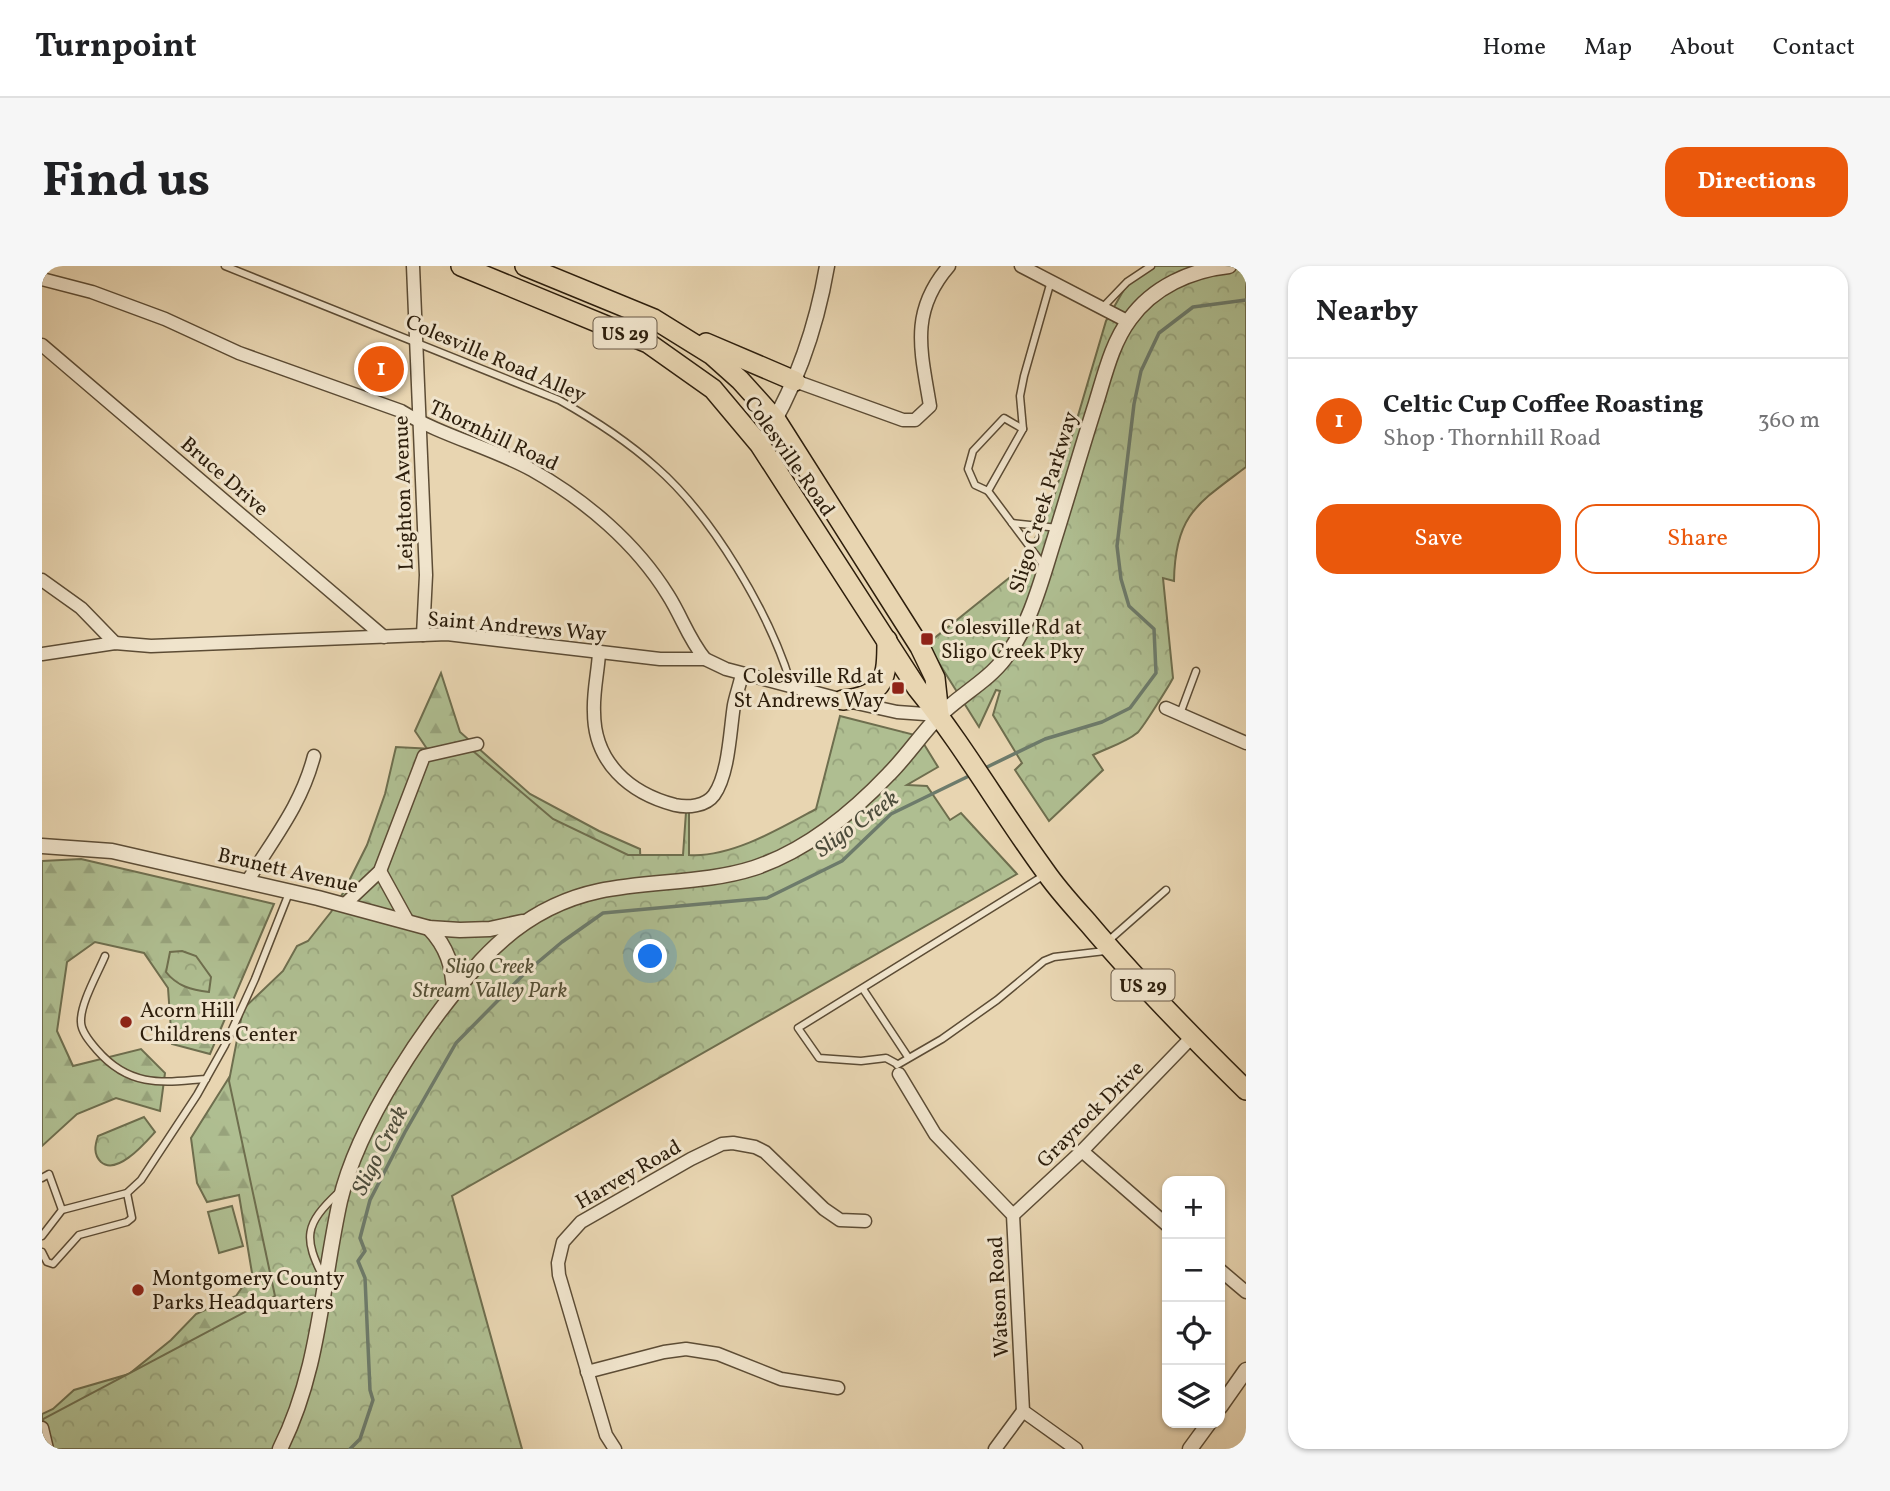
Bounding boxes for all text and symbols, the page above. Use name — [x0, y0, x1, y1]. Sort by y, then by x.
text: Turnpoint — [35, 25, 197, 71]
text: Home — [1482, 31, 1546, 65]
text: Map — [1584, 31, 1632, 65]
text: About — [1670, 31, 1735, 65]
text: Contact — [1773, 31, 1855, 65]
button: Directions — [1665, 147, 1848, 217]
text: Find us — [42, 148, 210, 217]
text: Nearby — [1316, 291, 1418, 333]
street label: Colesville Road Alley — [401, 308, 591, 411]
road number: US 29 — [594, 318, 656, 348]
pin: 1 — [358, 343, 404, 395]
text: Celtic Cup Coffee Roasting — [1383, 387, 1704, 423]
street label: Colesville Road — [736, 391, 841, 523]
street label: Thornhill Road — [424, 394, 563, 479]
text: 1 — [1334, 405, 1344, 437]
text: 360 m — [1758, 405, 1820, 437]
street label: Sligo Creek Parkway — [1003, 407, 1086, 597]
street label: Leighton Avenue — [387, 415, 422, 571]
text: Shop · Thornhill Road — [1383, 423, 1601, 455]
street label: Bruce Drive — [174, 431, 275, 524]
button: Save — [1316, 504, 1561, 574]
button: Share — [1575, 504, 1820, 574]
street label: Saint Andrews Way — [426, 605, 608, 650]
place label: Colesville Rd at Sligo Creek Pky — [941, 614, 1085, 667]
marker: Colesville Rd at Sligo Creek Pky — [919, 631, 935, 647]
place label: Colesville Rd at St Andrews Way — [734, 663, 885, 716]
marker: Colesville Rd at St Andrews Way — [890, 680, 906, 696]
water label: Sligo Creek — [809, 783, 906, 866]
street label: Brunett Avenue — [214, 841, 361, 902]
your location — [633, 939, 667, 973]
park label: Sligo Creek Stream Valley Park — [413, 953, 567, 1006]
road number: US 29 — [1112, 970, 1174, 1000]
place label: Acorn Hill Childrens Center — [140, 997, 297, 1050]
marker: Acorn Hill Childrens Center — [118, 1014, 134, 1030]
street label: Grayrock Drive — [1031, 1055, 1151, 1175]
water label: Sligo Creek — [345, 1100, 417, 1201]
street label: Harvey Road — [570, 1133, 687, 1217]
map controls — [1162, 1176, 1225, 1428]
button: + — [1162, 1176, 1225, 1239]
street label: Watson Road — [982, 1236, 1017, 1358]
button: − — [1162, 1239, 1225, 1302]
place label: Montgomery County Parks Headquarters — [152, 1265, 345, 1318]
marker: Montgomery County Parks Headquarters — [130, 1282, 146, 1298]
button: locate — [1162, 1302, 1225, 1365]
button: layers — [1162, 1365, 1225, 1428]

